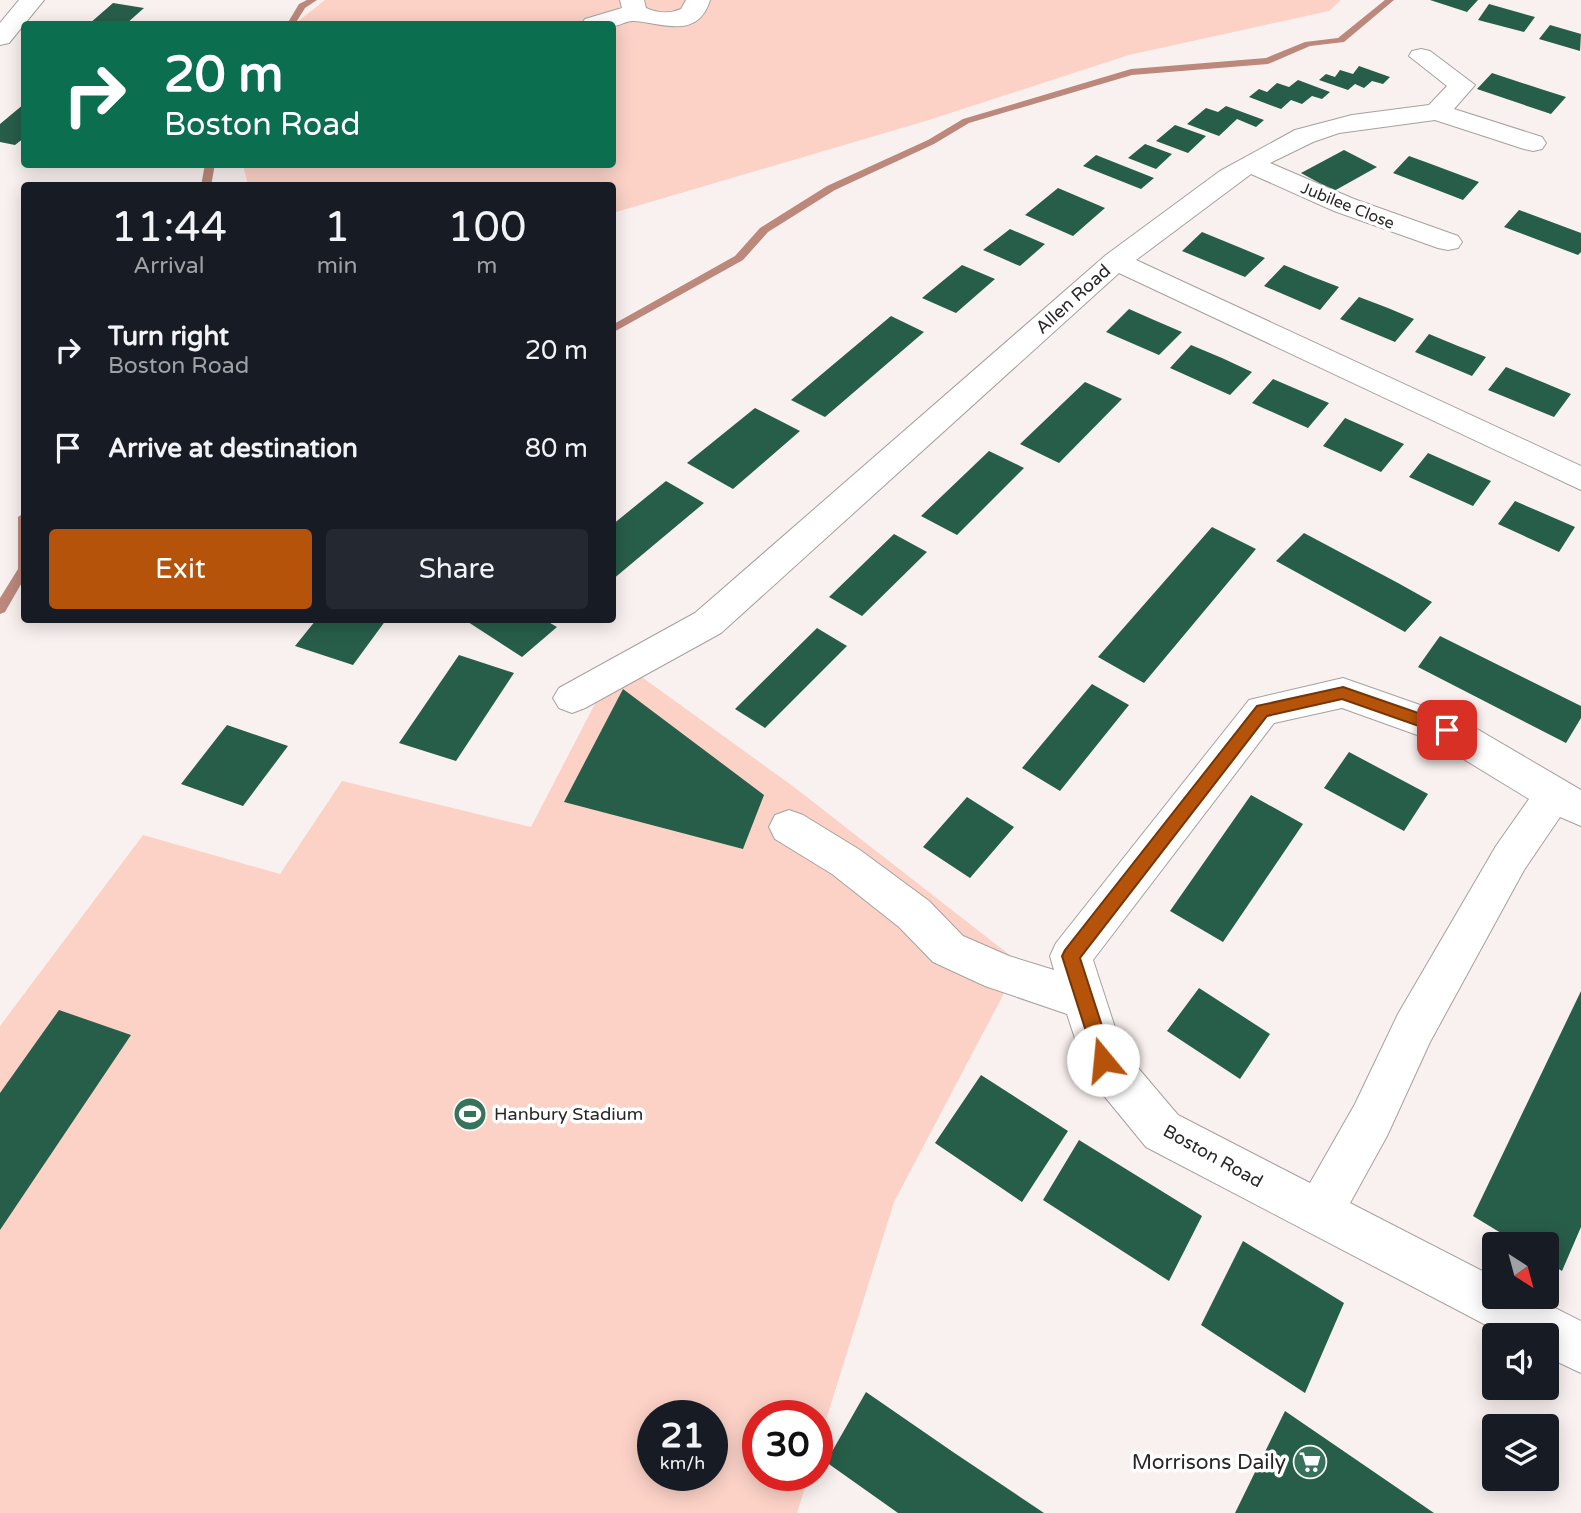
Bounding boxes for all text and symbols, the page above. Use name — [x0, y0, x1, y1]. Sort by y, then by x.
text: 20 m — [164, 46, 283, 105]
icon: right — [49, 49, 140, 140]
text: Boston Road — [164, 106, 360, 144]
street label: Jubilee Close — [1298, 178, 1397, 234]
text: 11:44 — [111, 202, 227, 253]
text: 1 — [324, 202, 350, 253]
text: 100 — [447, 202, 526, 253]
text: Arrival — [133, 252, 204, 280]
text: min — [317, 252, 358, 280]
text: m — [476, 252, 497, 280]
street label: Allen Road — [1031, 260, 1115, 338]
text: Turn right — [108, 321, 229, 352]
icon: right — [49, 331, 87, 369]
text: 20 m — [525, 335, 588, 366]
text: Boston Road — [108, 352, 249, 380]
icon: arrive — [49, 429, 87, 467]
text: Arrive at destination — [108, 433, 358, 464]
text: 80 m — [525, 433, 588, 464]
button: Exit — [49, 529, 312, 609]
button: Share — [326, 529, 588, 609]
pin — [1417, 700, 1477, 760]
icon: arrive — [1428, 711, 1466, 749]
position arrow — [1066, 1023, 1140, 1097]
sports icon: Hanbury Stadium — [451, 1095, 489, 1133]
place label: Hanbury Stadium — [494, 1103, 643, 1125]
street label: Boston Road — [1159, 1120, 1267, 1192]
north arrow — [1482, 1232, 1559, 1309]
map controls — [1482, 1232, 1559, 1491]
button: sound — [1482, 1323, 1559, 1400]
speed limit sign: 30 — [742, 1400, 833, 1491]
button: layers — [1482, 1414, 1559, 1491]
text: 21 — [661, 1415, 704, 1457]
supermarket icon: Morrisons Daily — [1291, 1443, 1329, 1481]
place label: Morrisons Daily — [1132, 1450, 1286, 1475]
text: km/h — [660, 1452, 705, 1474]

